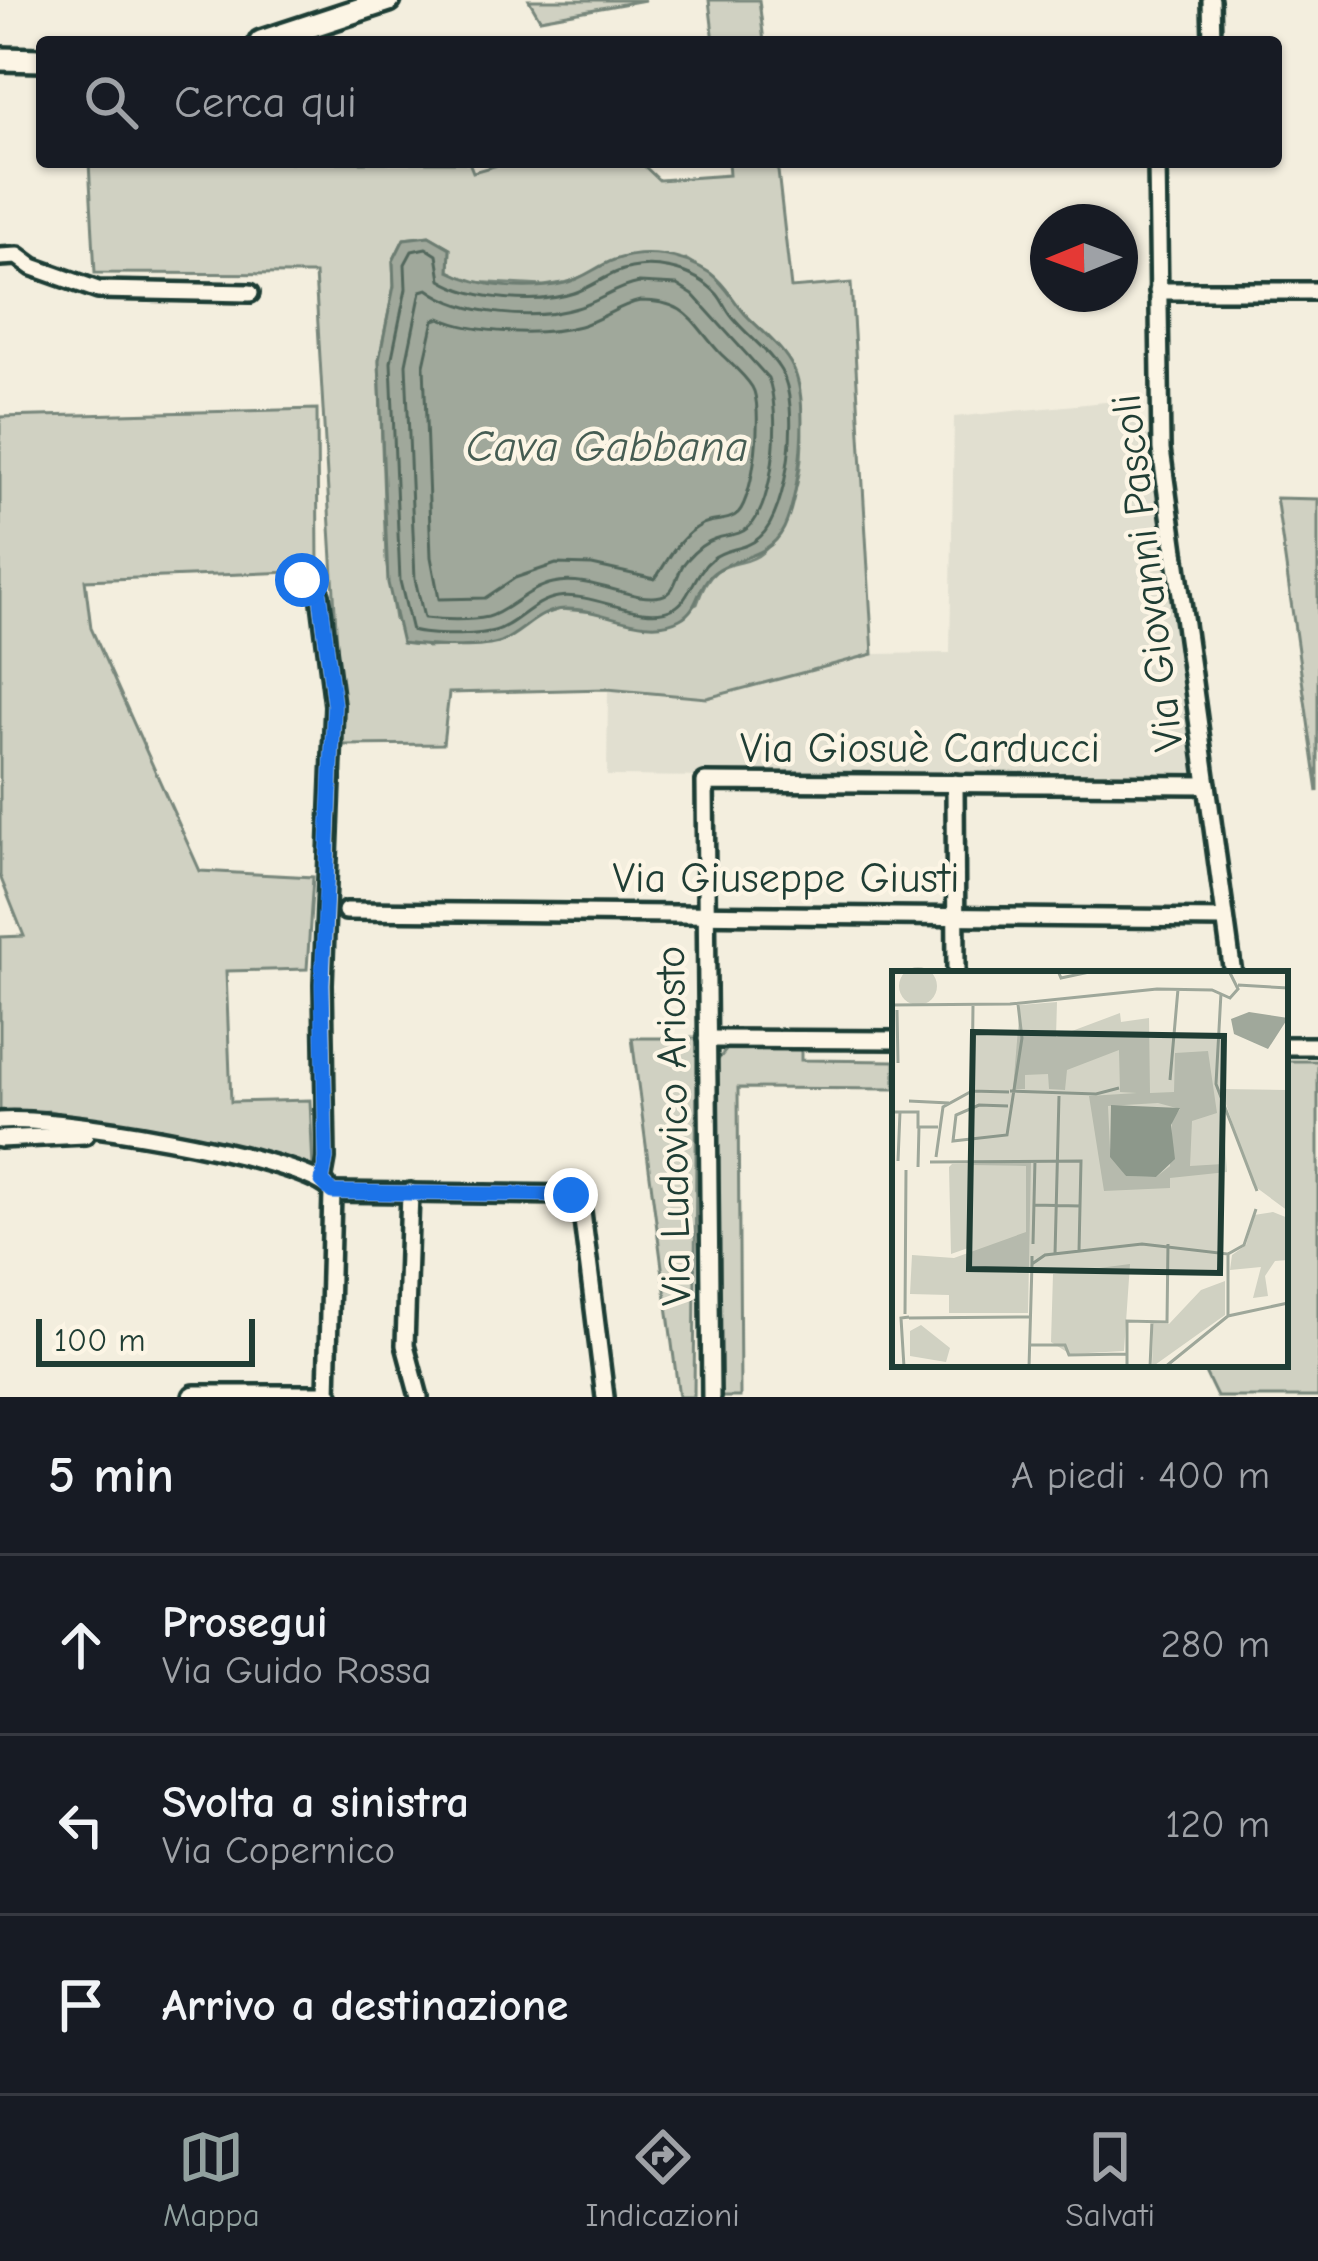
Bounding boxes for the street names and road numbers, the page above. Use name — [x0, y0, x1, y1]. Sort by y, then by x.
street label: Via Giovanni Pascoli — [1101, 391, 1194, 754]
street label: Via Giosuè Carducci — [740, 724, 1100, 773]
street label: Via Giuseppe Giusti — [613, 854, 959, 903]
street label: Via Ludovico Ariosto — [646, 945, 701, 1307]

